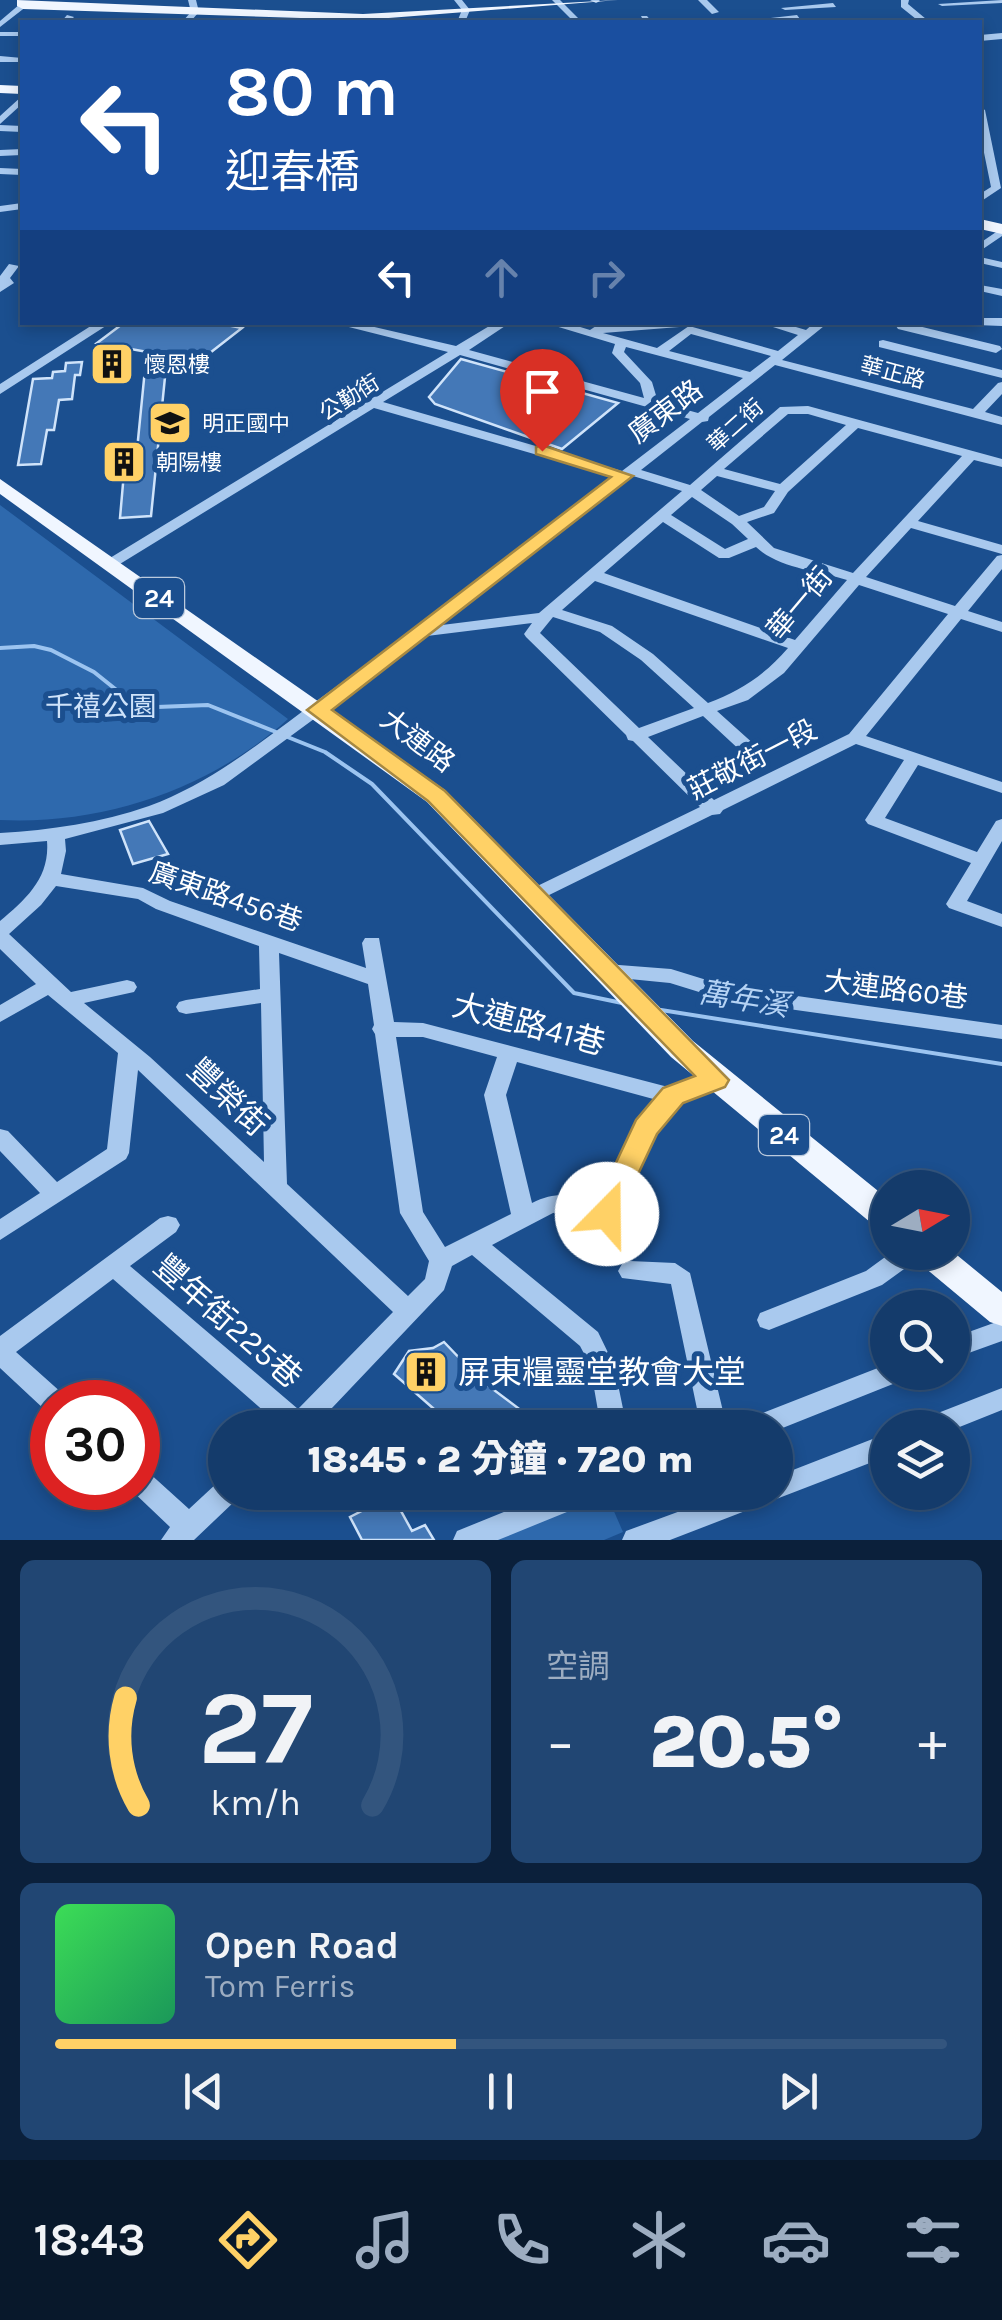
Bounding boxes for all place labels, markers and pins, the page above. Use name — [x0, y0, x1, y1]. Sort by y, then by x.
building icon: 懷恩樓 — [89, 341, 135, 387]
pin — [500, 349, 585, 452]
place label: 懷恩樓 — [144, 352, 210, 378]
school or university icon: 明正國中 — [147, 400, 193, 446]
place label: 明正國中 — [202, 411, 290, 437]
building icon: 朝陽樓 — [101, 439, 147, 485]
place label: 朝陽樓 — [156, 450, 222, 476]
building icon: 屏東糧靈堂教會大堂 — [403, 1349, 449, 1395]
place label: 屏東糧靈堂教會大堂 — [458, 1354, 746, 1391]

